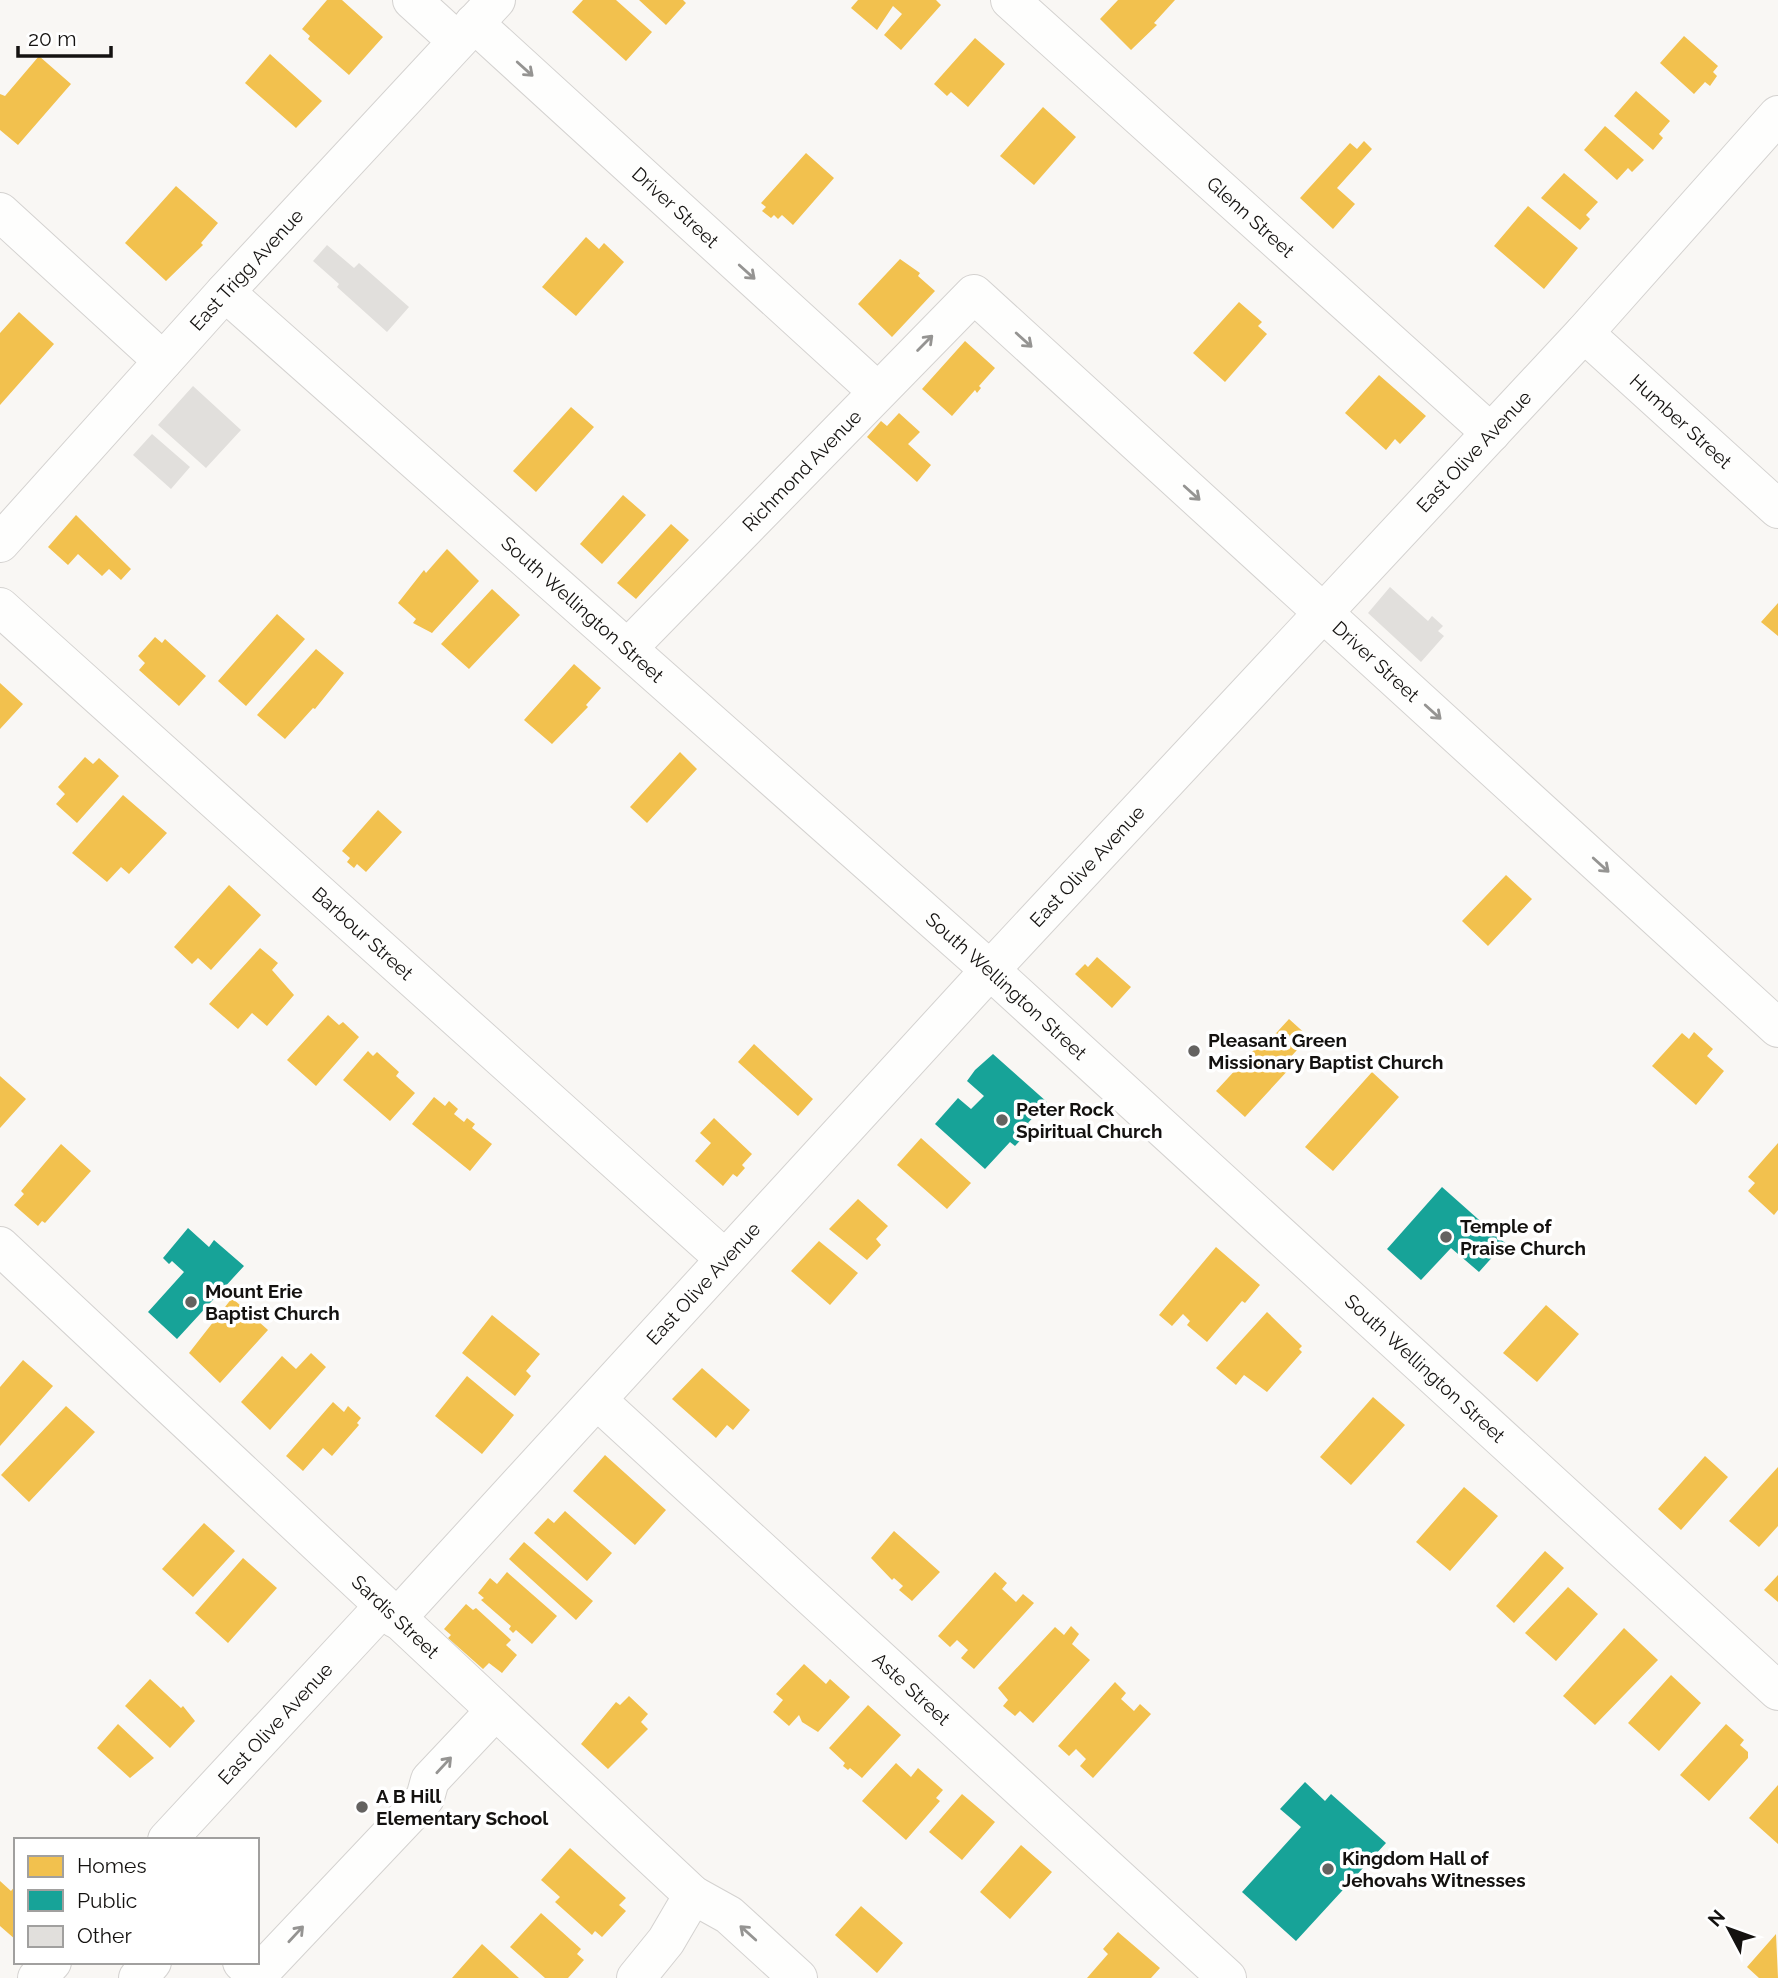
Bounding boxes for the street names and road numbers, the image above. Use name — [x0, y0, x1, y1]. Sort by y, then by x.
street label: Driver Street — [628, 162, 724, 252]
street label: Glenn Street — [1203, 172, 1299, 262]
street label: East Trigg Avenue — [185, 204, 307, 335]
street label: Humber Street — [1626, 369, 1737, 473]
street label: East Olive Avenue — [1412, 386, 1536, 517]
street label: Richmond Avenue — [738, 405, 866, 535]
street label: South Wellington Street — [497, 531, 669, 687]
street label: Driver Street — [1328, 616, 1424, 706]
street label: East Olive Avenue — [1025, 801, 1149, 931]
street label: Barbour Street — [308, 882, 418, 985]
street label: South Wellington Street — [922, 908, 1092, 1064]
street label: East Olive Avenue — [642, 1218, 765, 1349]
street label: South Wellington Street — [1341, 1289, 1510, 1447]
street label: Sardis Street — [348, 1570, 444, 1663]
street label: Aste Street — [869, 1648, 955, 1730]
street label: East Olive Avenue — [213, 1658, 337, 1789]

